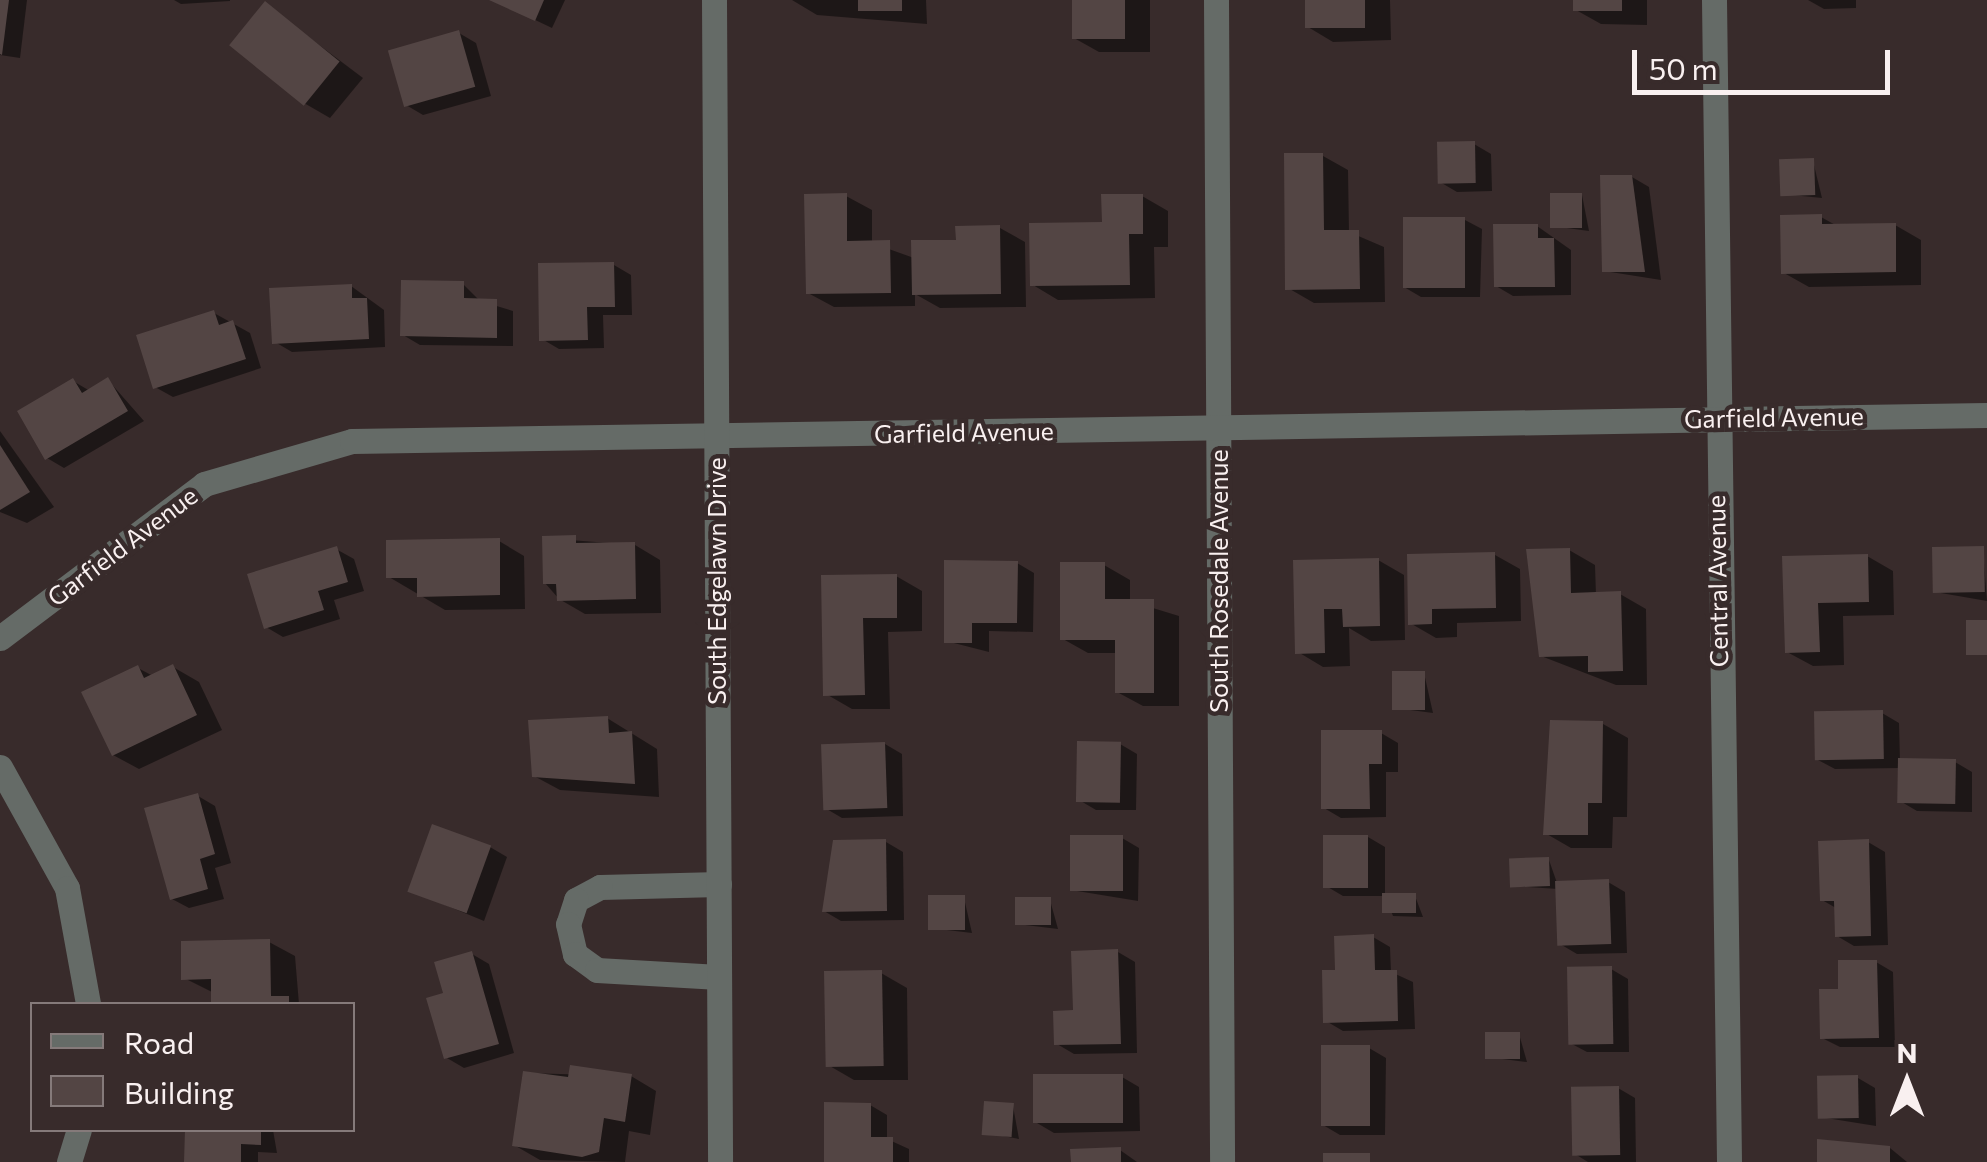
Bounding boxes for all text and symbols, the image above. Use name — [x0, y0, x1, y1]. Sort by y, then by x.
scale bar — [1637, 30, 1894, 92]
text: 50 m — [1649, 49, 1718, 86]
street label: Garfield Avenue — [1684, 400, 1864, 434]
street label: Garfield Avenue — [874, 415, 1054, 449]
street label: South Rosedale Avenue — [1203, 449, 1233, 713]
street label: South Edgelawn Drive — [701, 457, 731, 705]
street label: Garfield Avenue — [41, 480, 203, 612]
street label: Central Avenue — [1700, 495, 1734, 667]
legend — [30, 1002, 355, 1132]
text: Road — [124, 1023, 194, 1060]
north arrow — [1857, 1032, 1957, 1132]
text: N — [1897, 1035, 1918, 1069]
text: Building — [124, 1073, 234, 1110]

